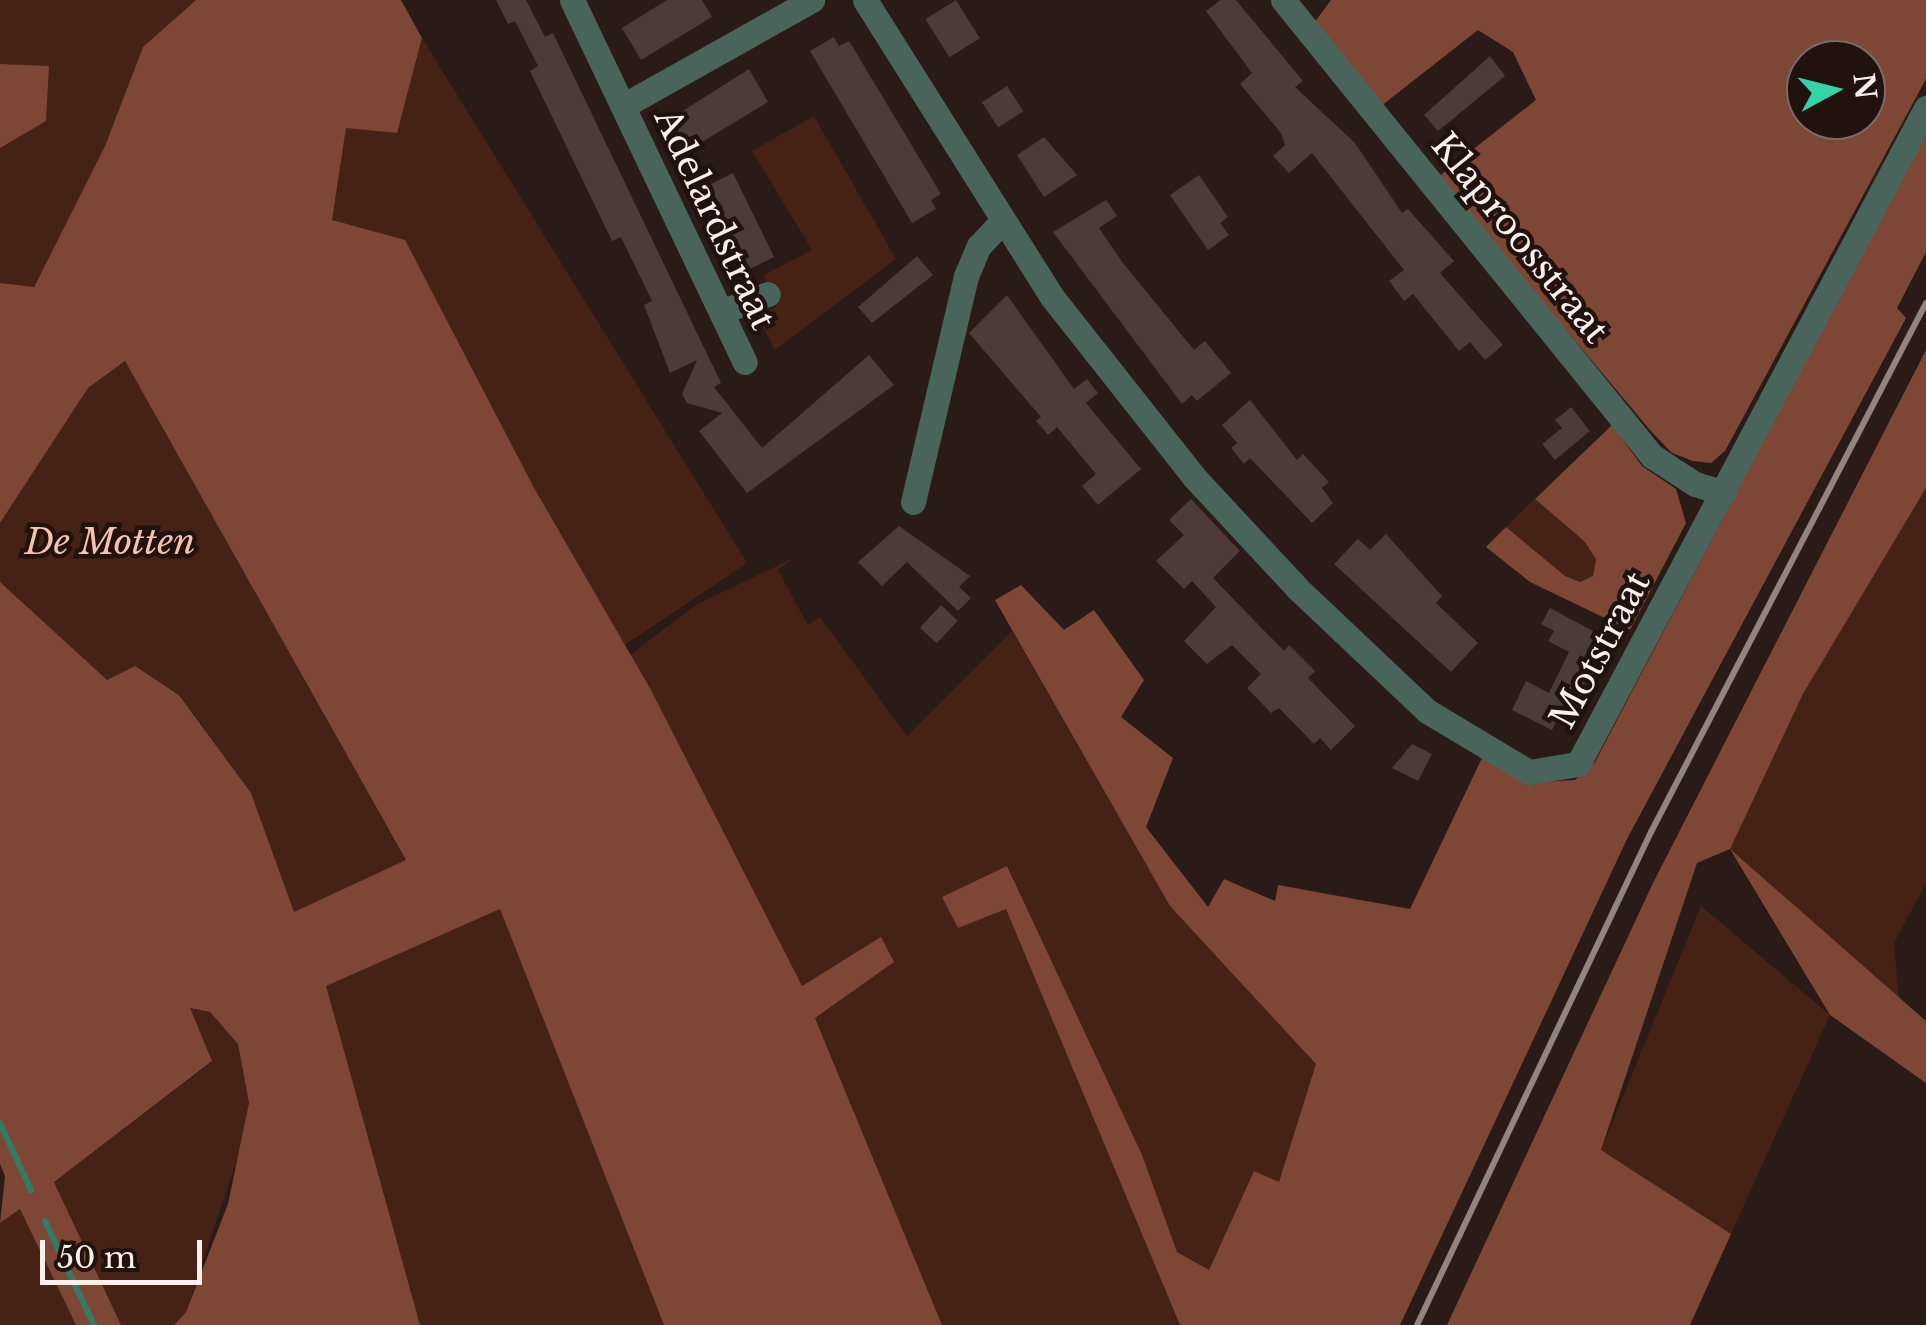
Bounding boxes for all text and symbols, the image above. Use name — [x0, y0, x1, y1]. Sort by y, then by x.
north arrow — [1786, 40, 1886, 140]
text: N — [1845, 71, 1883, 102]
street label: Adelardstraat — [646, 102, 784, 336]
street label: Klaproosstraat — [1423, 125, 1617, 351]
park label: De Motten — [25, 521, 195, 563]
street label: Motstraat — [1541, 565, 1659, 735]
scale bar — [45, 1220, 208, 1282]
text: 50 m — [57, 1239, 136, 1276]

